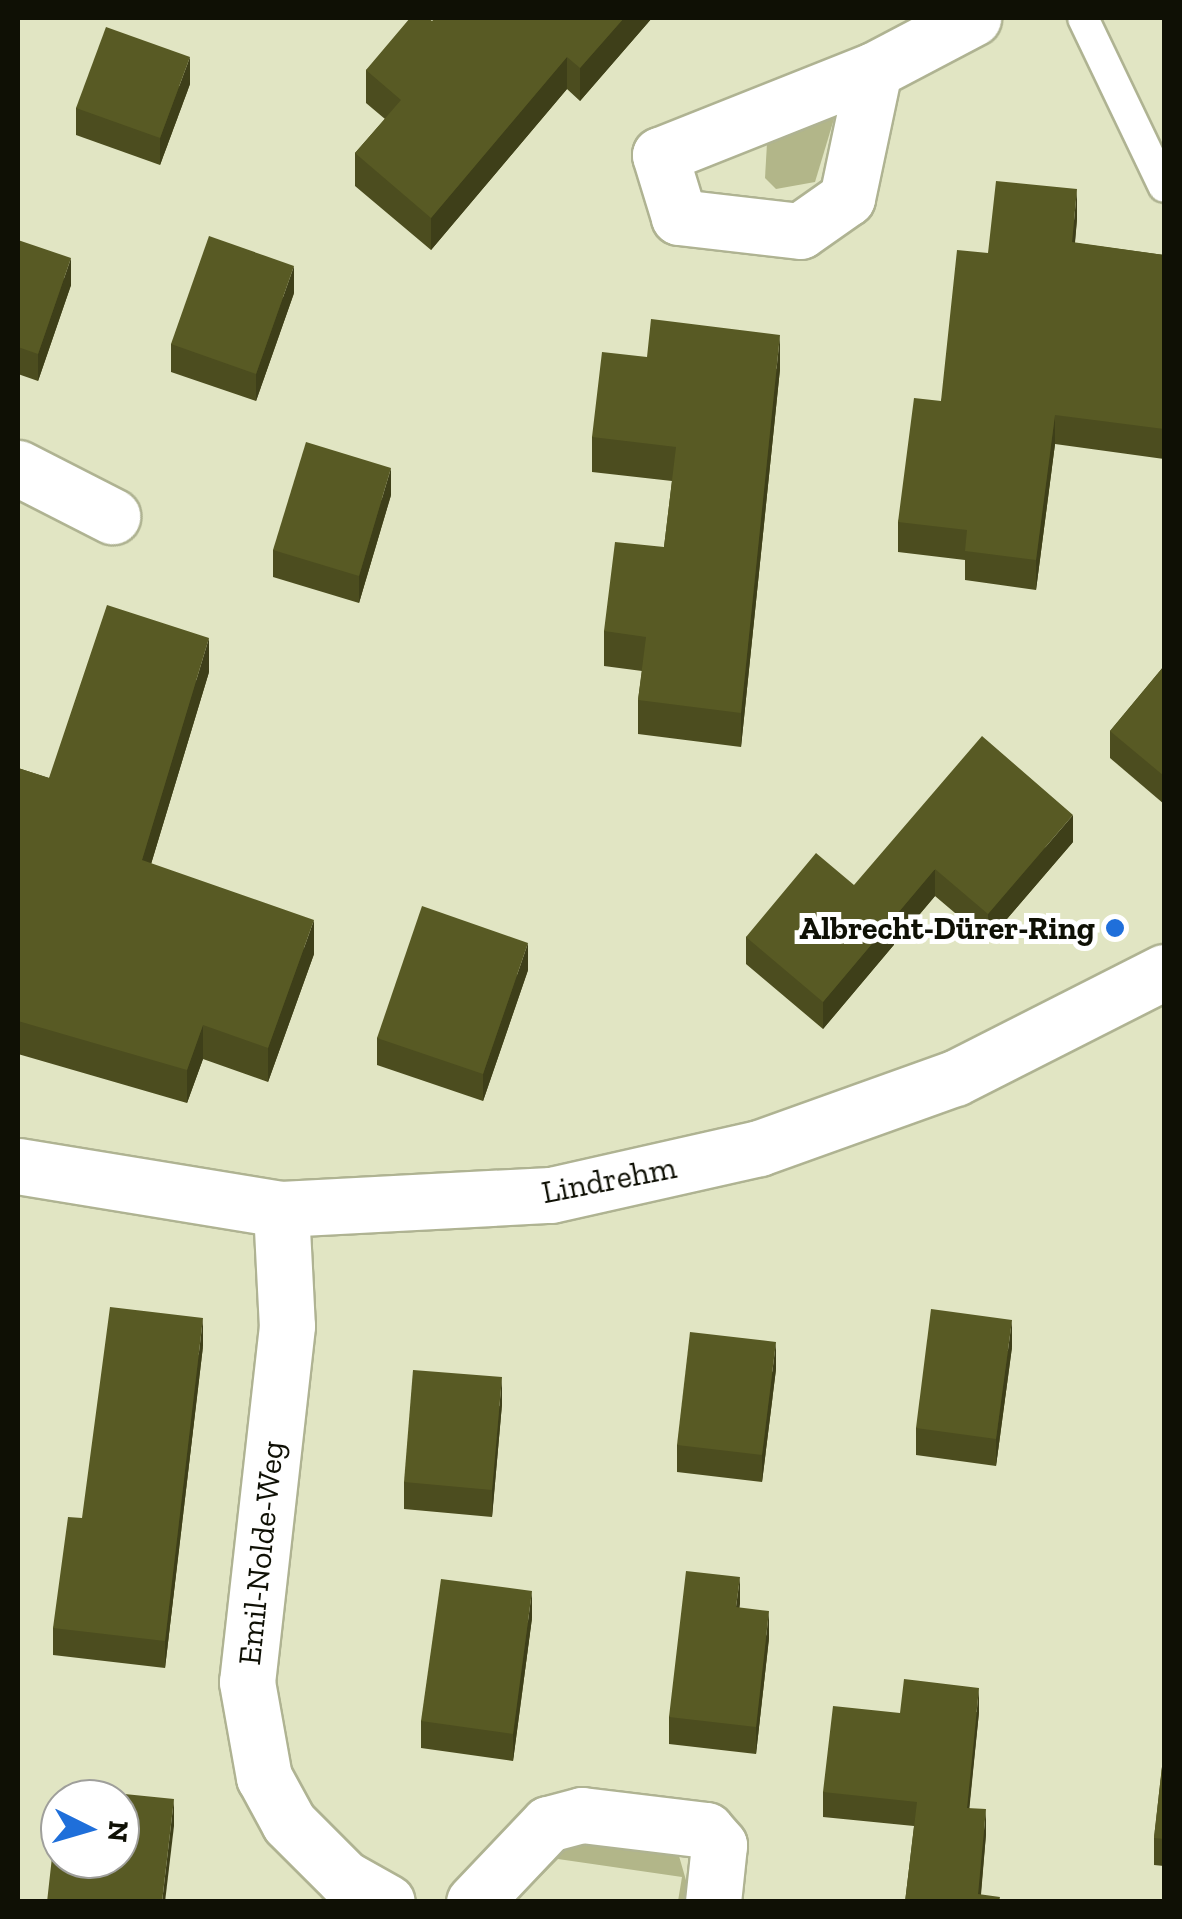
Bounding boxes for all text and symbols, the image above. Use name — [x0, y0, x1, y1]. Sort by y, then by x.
place label: Albrecht-Dürer-Ring — [799, 909, 1095, 947]
marker: Albrecht-Dürer-Ring — [1104, 917, 1126, 939]
street label: Lindrehm — [538, 1148, 680, 1212]
street label: Emil-Nolde-Weg — [230, 1439, 292, 1667]
north arrow — [40, 1779, 140, 1879]
text: N — [101, 1819, 136, 1844]

